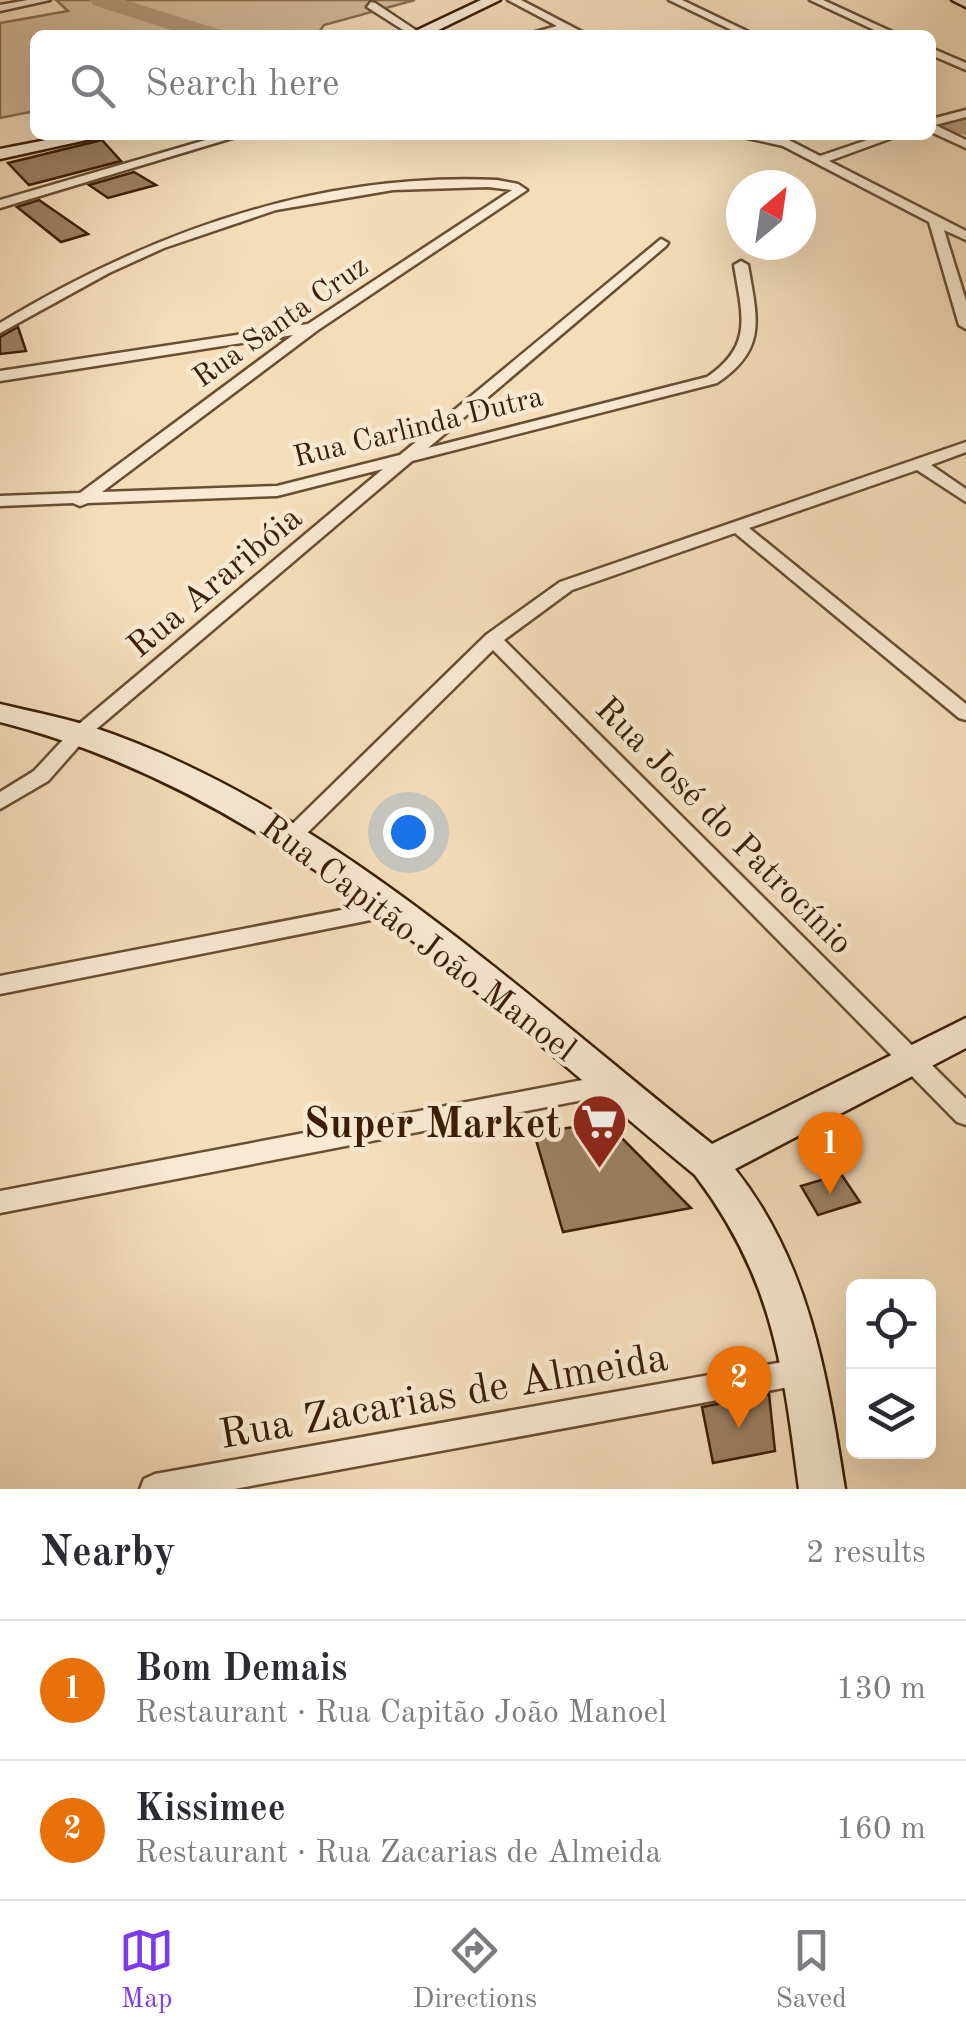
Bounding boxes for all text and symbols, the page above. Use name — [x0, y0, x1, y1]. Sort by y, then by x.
search box — [30, 30, 936, 140]
icon: search — [65, 58, 120, 113]
text: Search here — [145, 66, 340, 104]
north arrow — [726, 170, 816, 260]
street label: Rua Santa Cruz — [188, 251, 374, 394]
street label: Rua Carlinda Dutra — [291, 382, 547, 473]
street label: Rua Araribóia — [122, 500, 309, 665]
street label: Rua José do Patrocínio — [588, 692, 858, 962]
your location — [383, 807, 434, 858]
street label: Rua Capitão João Manoel — [253, 809, 582, 1069]
supermarket icon: Super Market — [570, 1092, 630, 1171]
place label: Super Market — [304, 1105, 561, 1147]
pin: 1 — [798, 1112, 862, 1194]
map controls — [846, 1279, 936, 1459]
button: locate — [846, 1279, 936, 1369]
street label: Rua Zacarias de Almeida — [216, 1338, 671, 1458]
pin: 2 — [706, 1346, 772, 1428]
button: layers — [846, 1369, 936, 1459]
text: Nearby — [40, 1533, 176, 1575]
text: 2 results — [806, 1538, 926, 1570]
text: Bom Demais — [135, 1651, 347, 1689]
text: 1 — [63, 1674, 82, 1706]
text: 130 m — [836, 1674, 926, 1706]
text: Restaurant · Rua Capitão João Manoel — [135, 1698, 667, 1730]
text: Kissimee — [135, 1791, 286, 1829]
text: 2 — [63, 1814, 82, 1846]
text: 160 m — [836, 1814, 926, 1846]
text: Restaurant · Rua Zacarias de Almeida — [135, 1838, 661, 1870]
tab: Map — [119, 1923, 174, 2018]
tab: Directions — [413, 1923, 537, 2018]
tab: Saved — [775, 1923, 847, 2018]

